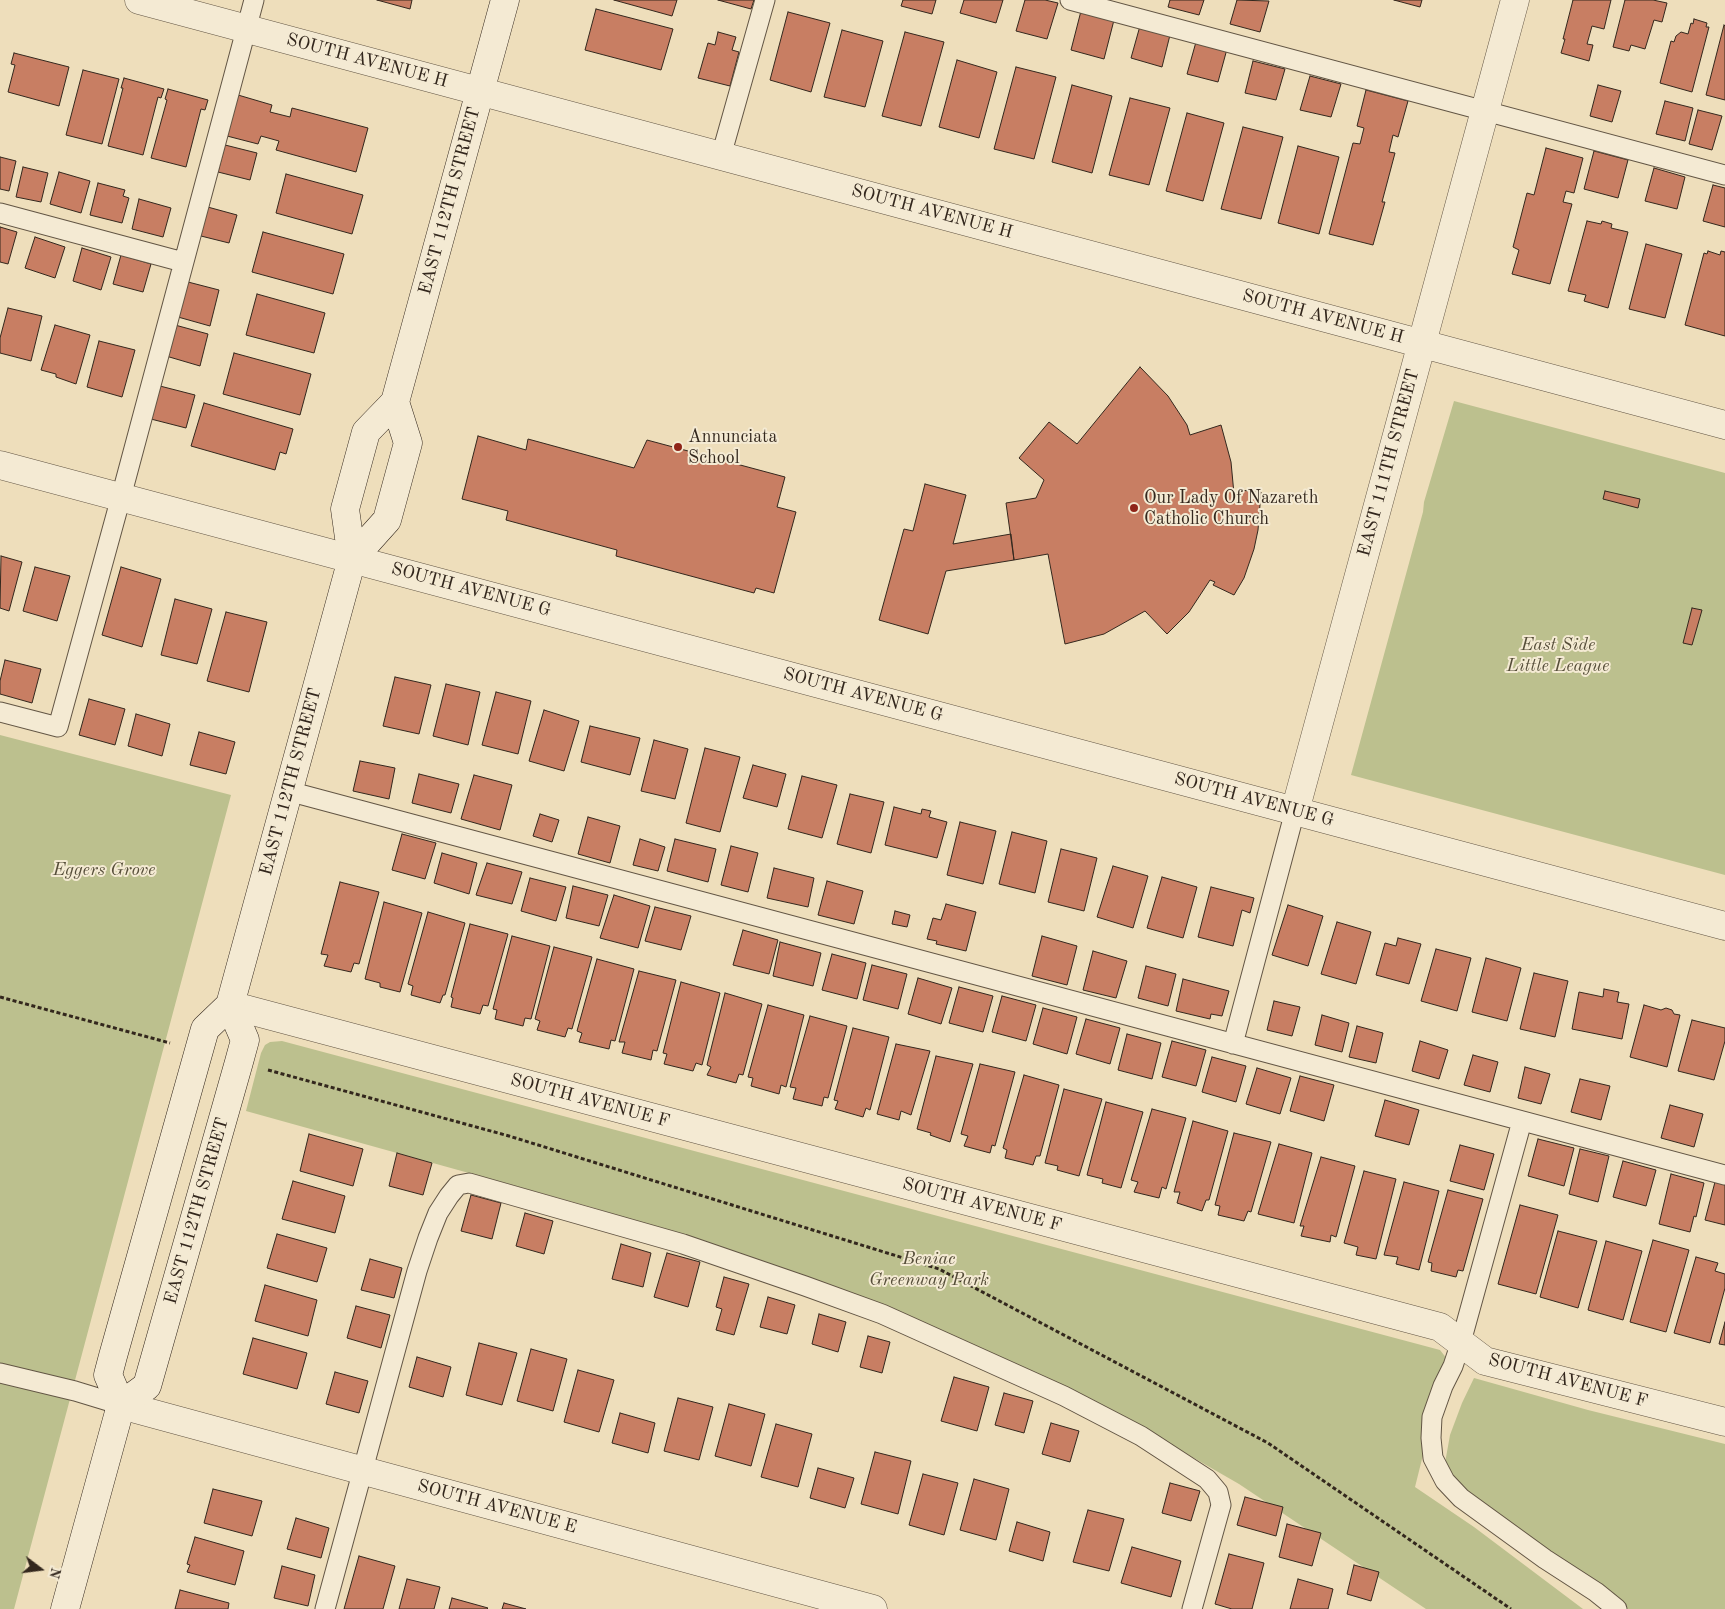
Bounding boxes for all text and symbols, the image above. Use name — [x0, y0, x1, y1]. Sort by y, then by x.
street label: SOUTH AVENUE H — [284, 29, 450, 93]
street label: EAST 112TH STREET — [415, 105, 485, 297]
street label: SOUTH AVENUE H — [849, 180, 1015, 244]
street label: SOUTH AVENUE H — [1240, 285, 1406, 349]
street label: EAST 111TH STREET — [1354, 367, 1424, 559]
place label: Annunciata School — [688, 426, 777, 468]
marker: Annunciata School — [672, 441, 684, 453]
place label: Our Lady Of Nazareth Catholic Church — [1144, 487, 1318, 530]
marker: Our Lady Of Nazareth Catholic Church — [1128, 502, 1140, 514]
street label: SOUTH AVENUE G — [389, 558, 553, 622]
park label: East Side Little League — [1507, 634, 1609, 676]
street label: SOUTH AVENUE G — [781, 663, 945, 727]
street label: EAST 112TH STREET — [256, 686, 326, 878]
street label: SOUTH AVENUE G — [1172, 768, 1336, 832]
park label: Eggers Grove — [53, 859, 155, 881]
street label: SOUTH AVENUE F — [508, 1069, 672, 1133]
street label: EAST 112TH STREET — [160, 1115, 234, 1307]
street label: SOUTH AVENUE F — [900, 1173, 1064, 1237]
park label: Beniac Greenway Park — [869, 1248, 989, 1290]
street label: SOUTH AVENUE F — [1486, 1349, 1650, 1413]
street label: SOUTH AVENUE E — [415, 1475, 579, 1539]
north arrow — [15, 1544, 65, 1594]
text: N — [46, 1566, 63, 1580]

